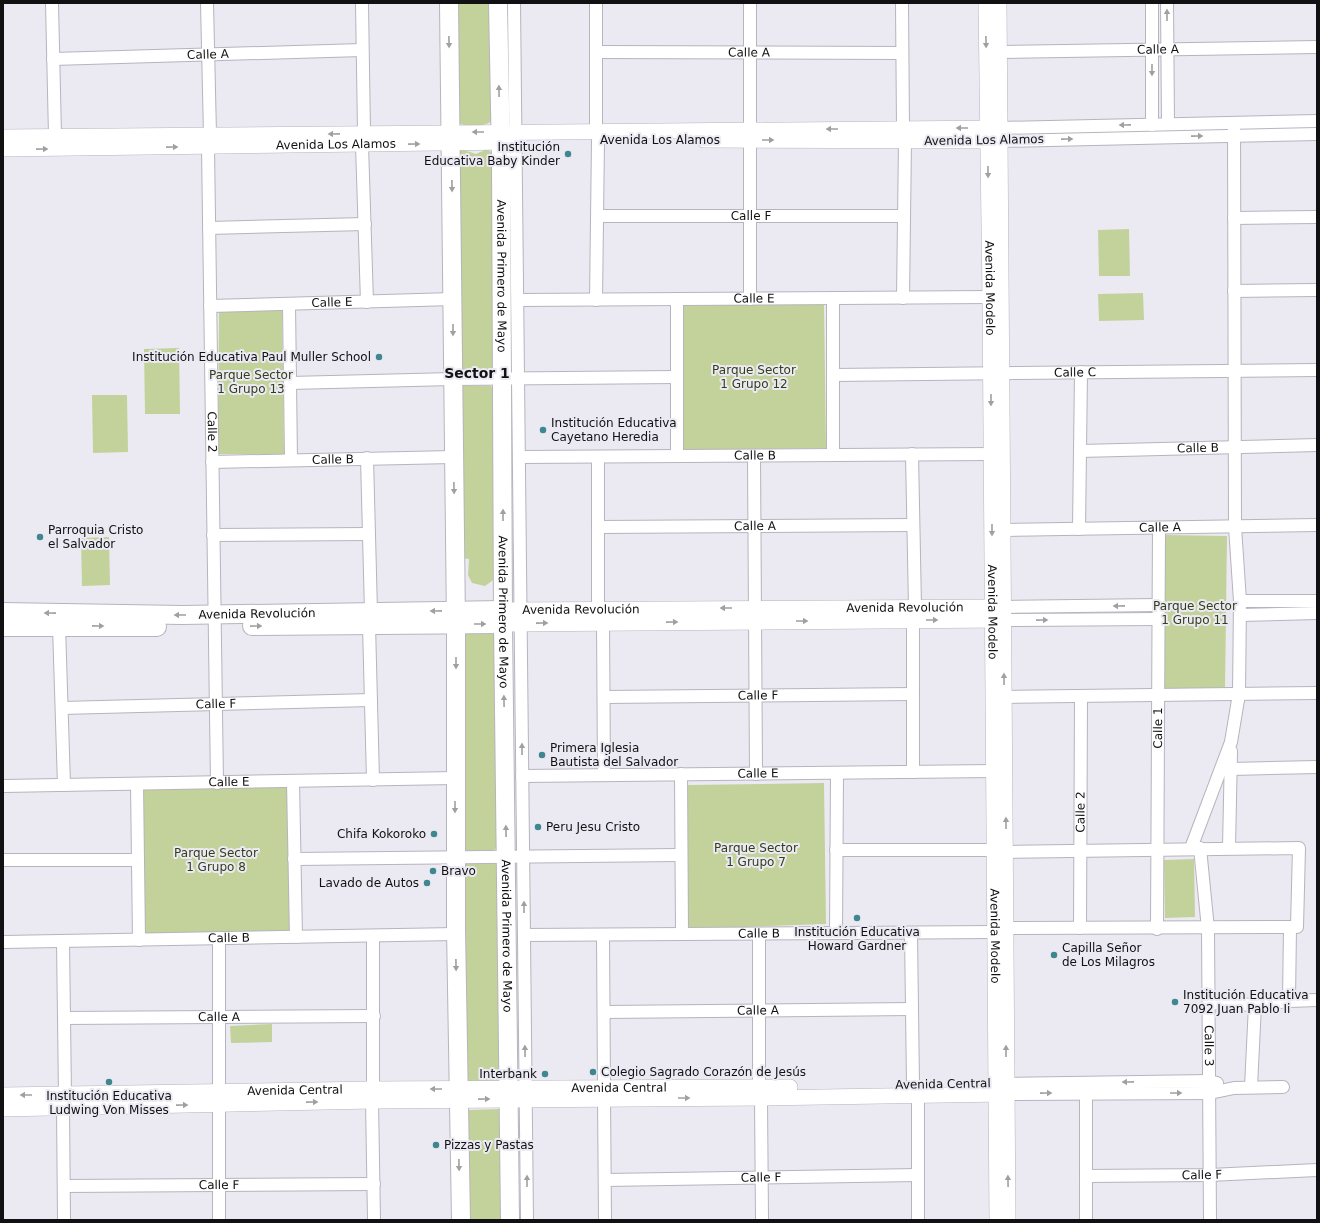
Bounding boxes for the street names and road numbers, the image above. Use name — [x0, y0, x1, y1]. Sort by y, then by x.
street label: Calle A — [1137, 42, 1180, 57]
street label: Calle A — [728, 45, 771, 60]
street label: Calle A — [187, 47, 230, 62]
street label: Avenida Los Alamos — [924, 132, 1044, 148]
street label: Avenida Los Alamos — [600, 133, 720, 147]
street label: Avenida Los Alamos — [276, 137, 396, 152]
street label: Avenida Primero de Mayo — [494, 199, 509, 353]
street label: Calle F — [731, 209, 771, 223]
street label: Avenida Modelo — [982, 240, 997, 336]
street label: Calle E — [733, 291, 775, 306]
street label: Calle E — [311, 295, 353, 310]
street label: Calle C — [1054, 365, 1096, 380]
street label: Calle 2 — [205, 411, 219, 453]
street label: Calle B — [1177, 440, 1219, 456]
street label: Calle B — [734, 448, 776, 463]
street label: Calle B — [312, 452, 354, 467]
street label: Calle A — [734, 519, 777, 533]
street label: Calle A — [1139, 520, 1182, 535]
street label: Avenida Primero de Mayo — [496, 535, 511, 689]
street label: Avenida Modelo — [985, 564, 1000, 660]
street label: Avenida Revolución — [846, 600, 964, 615]
street label: Avenida Revolución — [522, 602, 640, 617]
street label: Avenida Revolución — [198, 606, 316, 622]
street label: Calle F — [738, 688, 778, 703]
street label: Calle F — [195, 696, 236, 712]
street label: Calle 1 — [1151, 707, 1165, 749]
street label: Calle E — [737, 766, 779, 781]
street label: Calle E — [208, 775, 250, 789]
street label: Calle 2 — [1073, 791, 1088, 833]
street label: Avenida Primero de Mayo — [499, 859, 515, 1013]
street label: Avenida Modelo — [987, 888, 1002, 984]
street label: Calle B — [738, 926, 780, 941]
street label: Calle B — [208, 931, 250, 945]
street label: Calle A — [737, 1003, 780, 1018]
street label: Calle A — [198, 1010, 241, 1024]
street label: Calle 3 — [1202, 1025, 1216, 1066]
street label: Avenida Central — [895, 1076, 991, 1092]
street label: Avenida Central — [571, 1081, 667, 1095]
street label: Avenida Central — [247, 1082, 343, 1098]
street label: Calle F — [1182, 1167, 1223, 1182]
street label: Calle F — [741, 1170, 781, 1185]
street label: Calle F — [199, 1178, 239, 1192]

